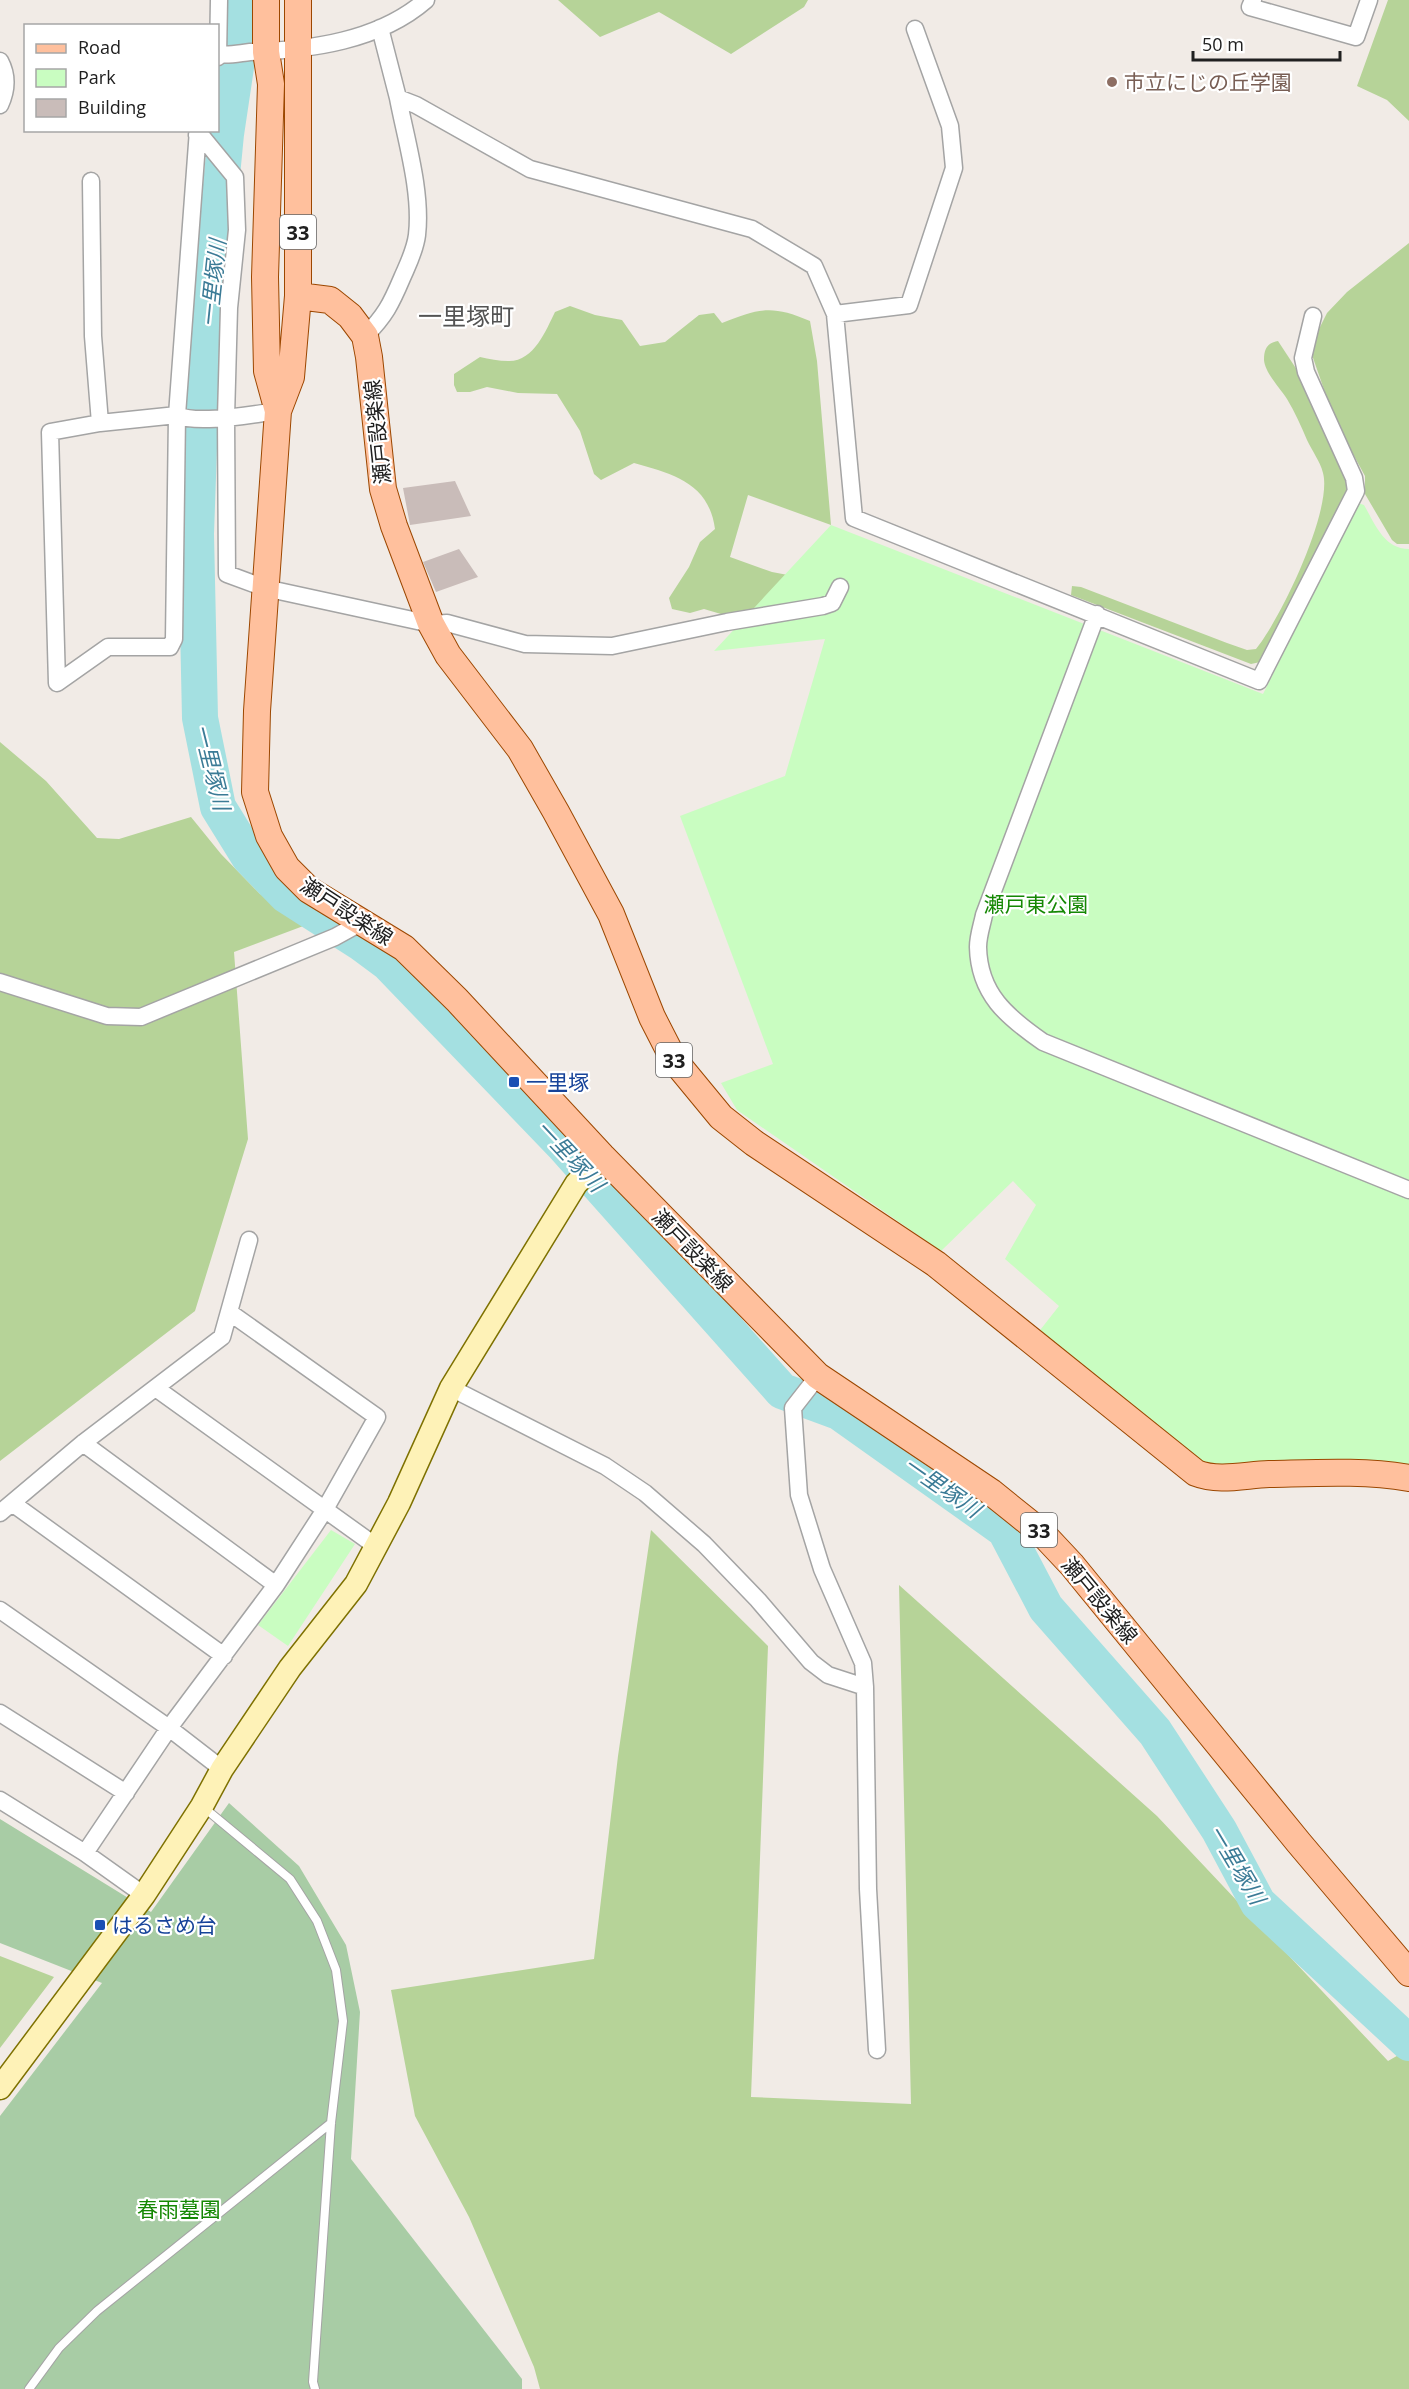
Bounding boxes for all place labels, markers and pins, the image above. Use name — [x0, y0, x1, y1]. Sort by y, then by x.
place label: 市立にじの丘学園 — [1124, 68, 1292, 96]
marker: 市立にじの丘学園 — [1105, 75, 1119, 89]
place label: 一里塚 — [526, 1068, 589, 1096]
marker: 一里塚 — [507, 1075, 521, 1089]
place label: はるさめ台 — [112, 1911, 217, 1939]
marker: はるさめ台 — [93, 1918, 107, 1932]

